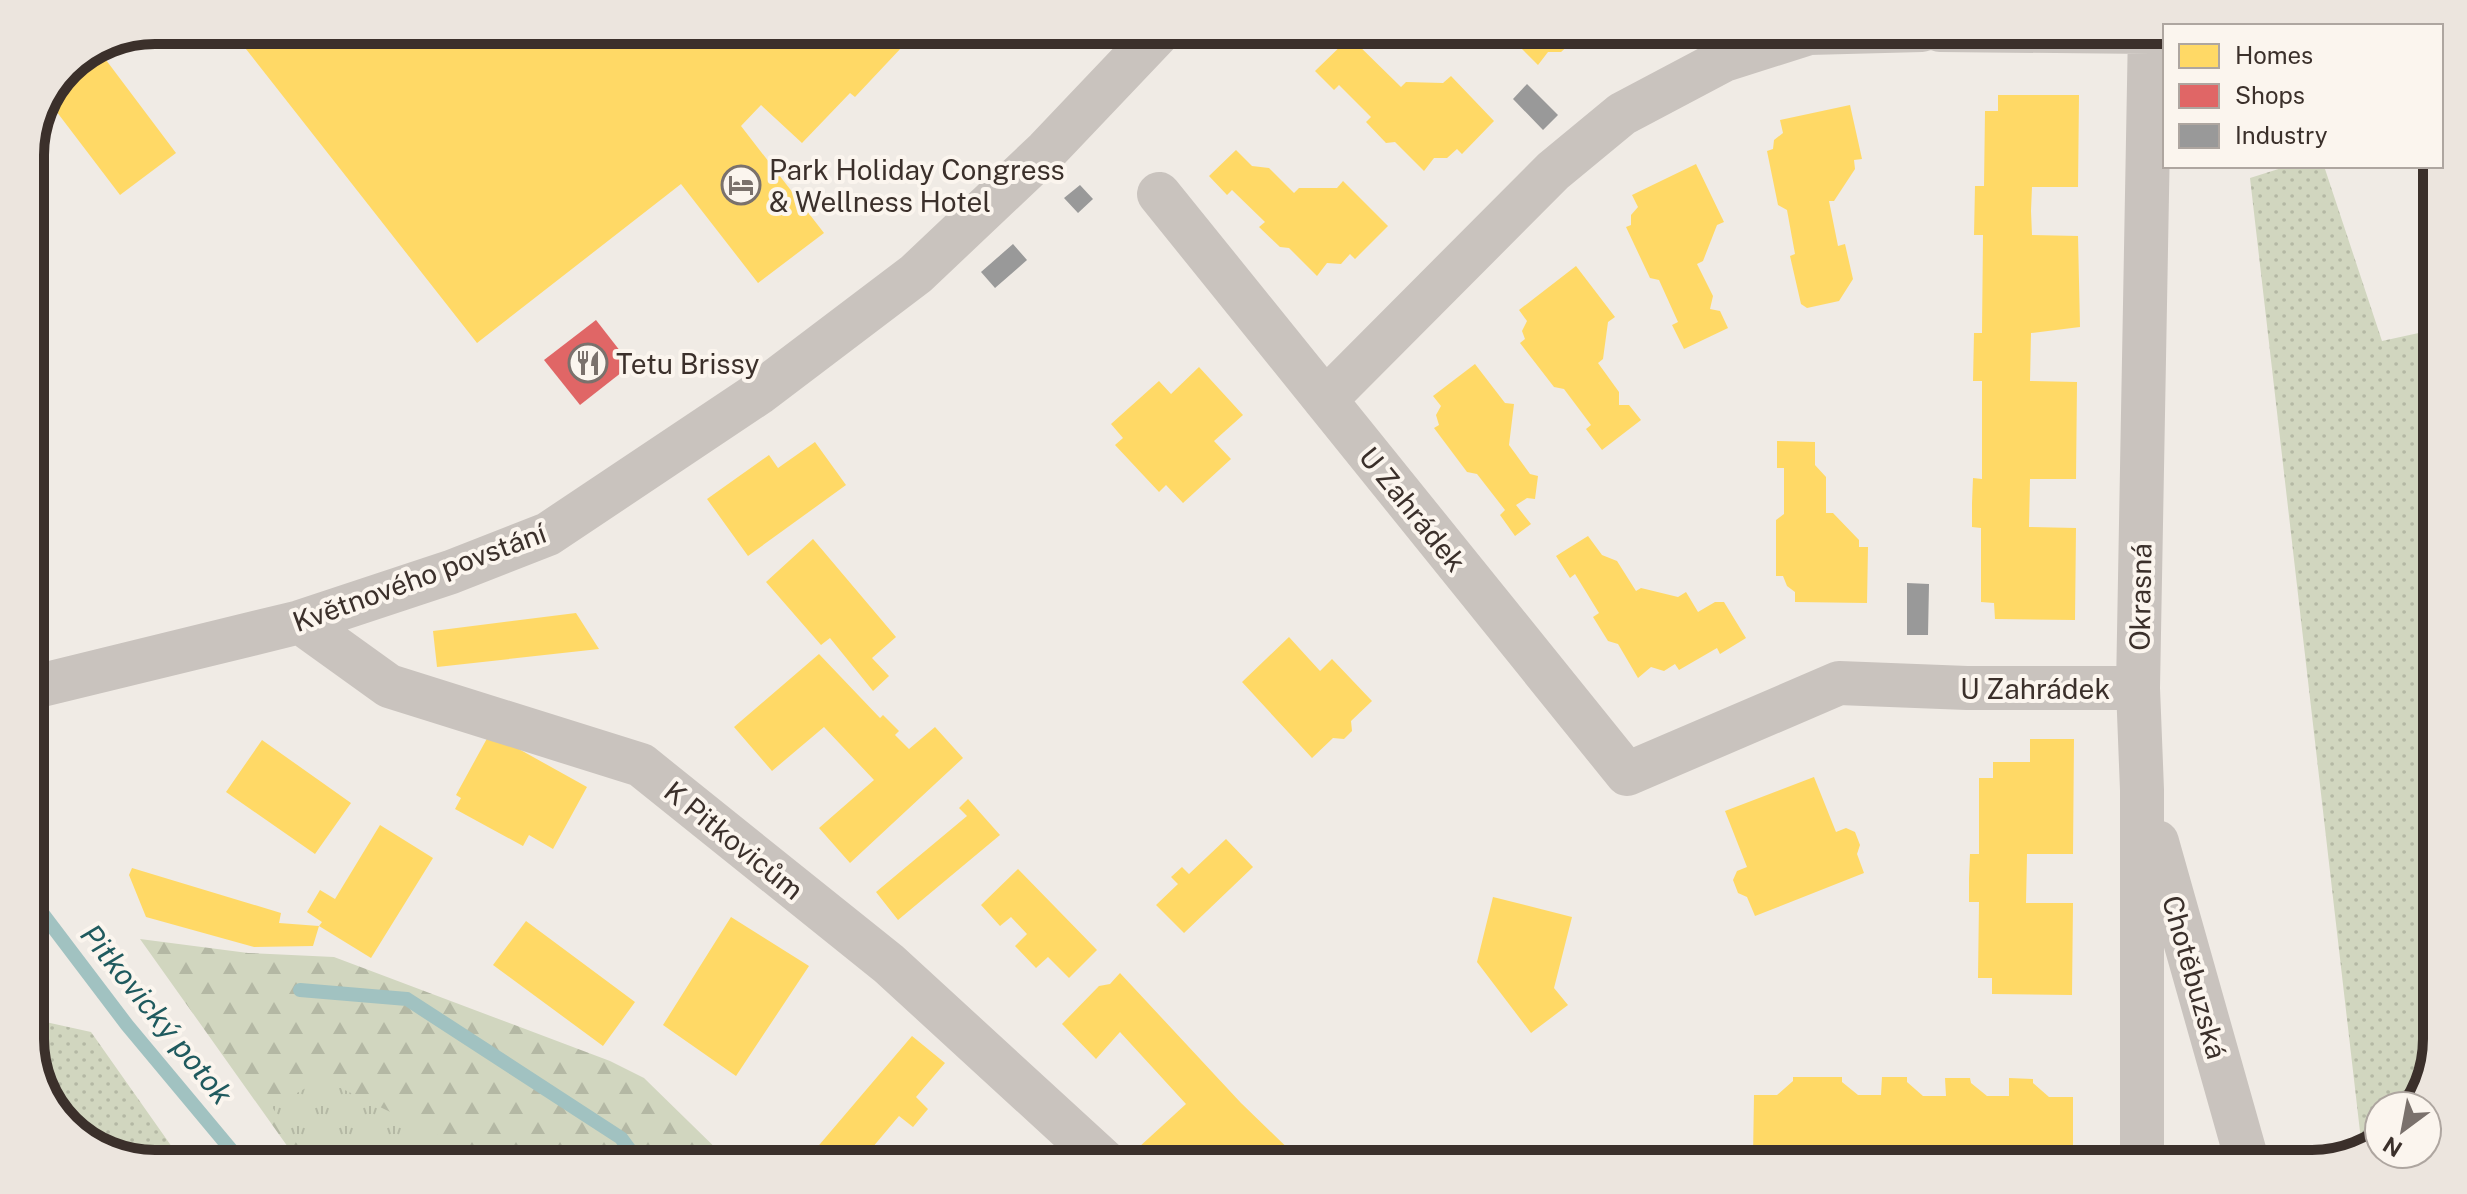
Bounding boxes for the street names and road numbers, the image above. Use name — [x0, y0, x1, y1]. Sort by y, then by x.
street label: U Zahrádek — [1353, 440, 1473, 578]
street label: Květnového povstání — [288, 515, 551, 638]
street label: Okrasná — [2123, 543, 2157, 651]
street label: U Zahrádek — [1960, 672, 2110, 705]
street label: K Pitkovicům — [658, 774, 810, 906]
street label: Chotěbuzská — [2156, 892, 2234, 1062]

